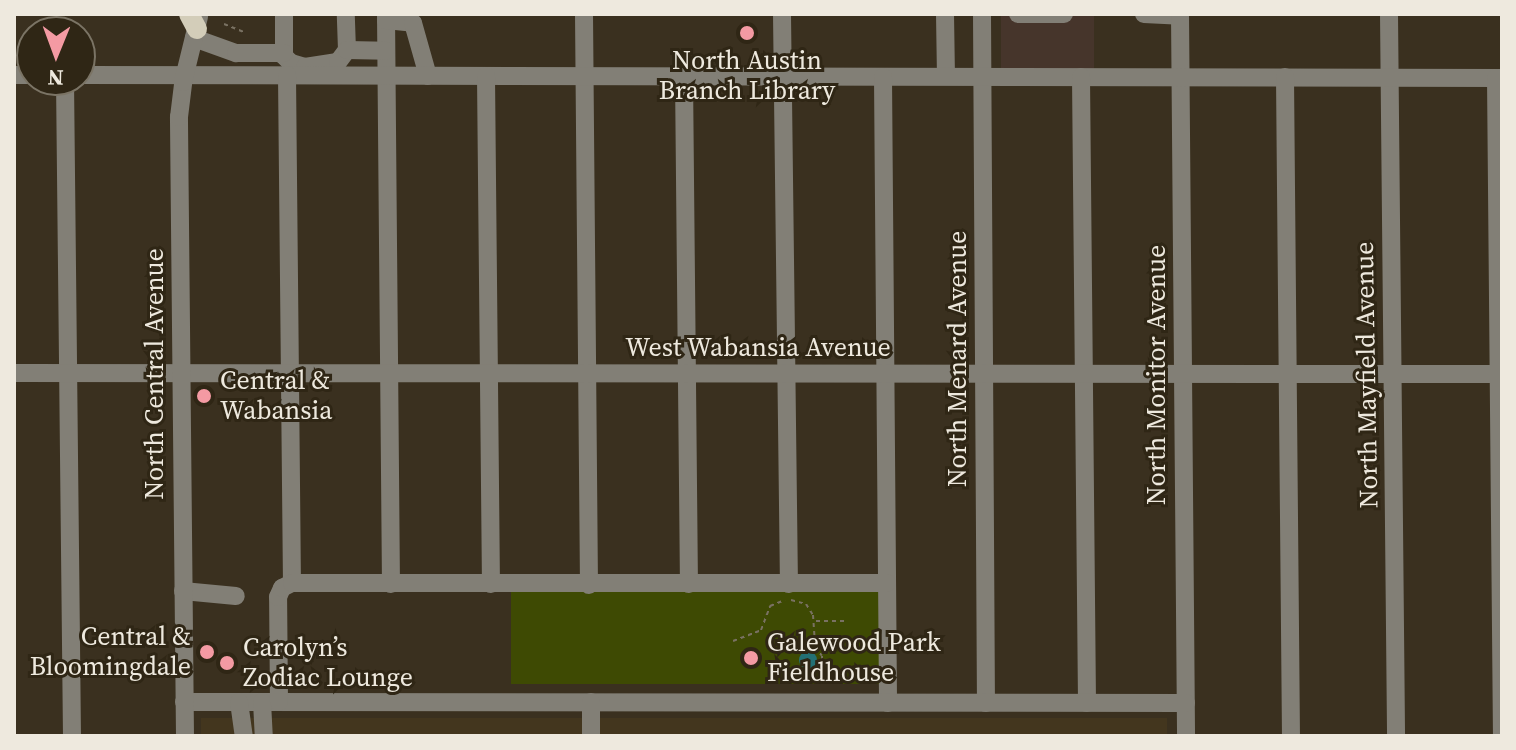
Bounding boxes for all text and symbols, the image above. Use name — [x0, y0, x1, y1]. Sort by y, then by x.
north arrow — [16, 16, 96, 96]
marker: North Austin Branch Library — [738, 24, 756, 42]
place label: North Austin Branch Library — [659, 45, 835, 106]
text: N — [47, 63, 64, 93]
street label: North Menard Avenue — [942, 231, 974, 487]
street label: North Mayfield Avenue — [1349, 241, 1385, 509]
street label: North Monitor Avenue — [1141, 245, 1173, 505]
street label: North Central Avenue — [139, 248, 171, 500]
street label: West Wabansia Avenue — [625, 332, 891, 364]
place label: Central & Wabansia — [220, 365, 333, 426]
marker: Central & Wabansia — [195, 387, 213, 405]
place label: Central & Bloomingdale — [30, 621, 191, 682]
place label: Galewood Park Fieldhouse — [767, 627, 941, 688]
place label: Carolyn’s Zodiac Lounge — [243, 632, 413, 694]
marker: Central & Bloomingdale — [198, 643, 216, 661]
marker: Galewood Park Fieldhouse — [742, 649, 760, 667]
marker: Carolyn’s Zodiac Lounge — [218, 654, 236, 672]

